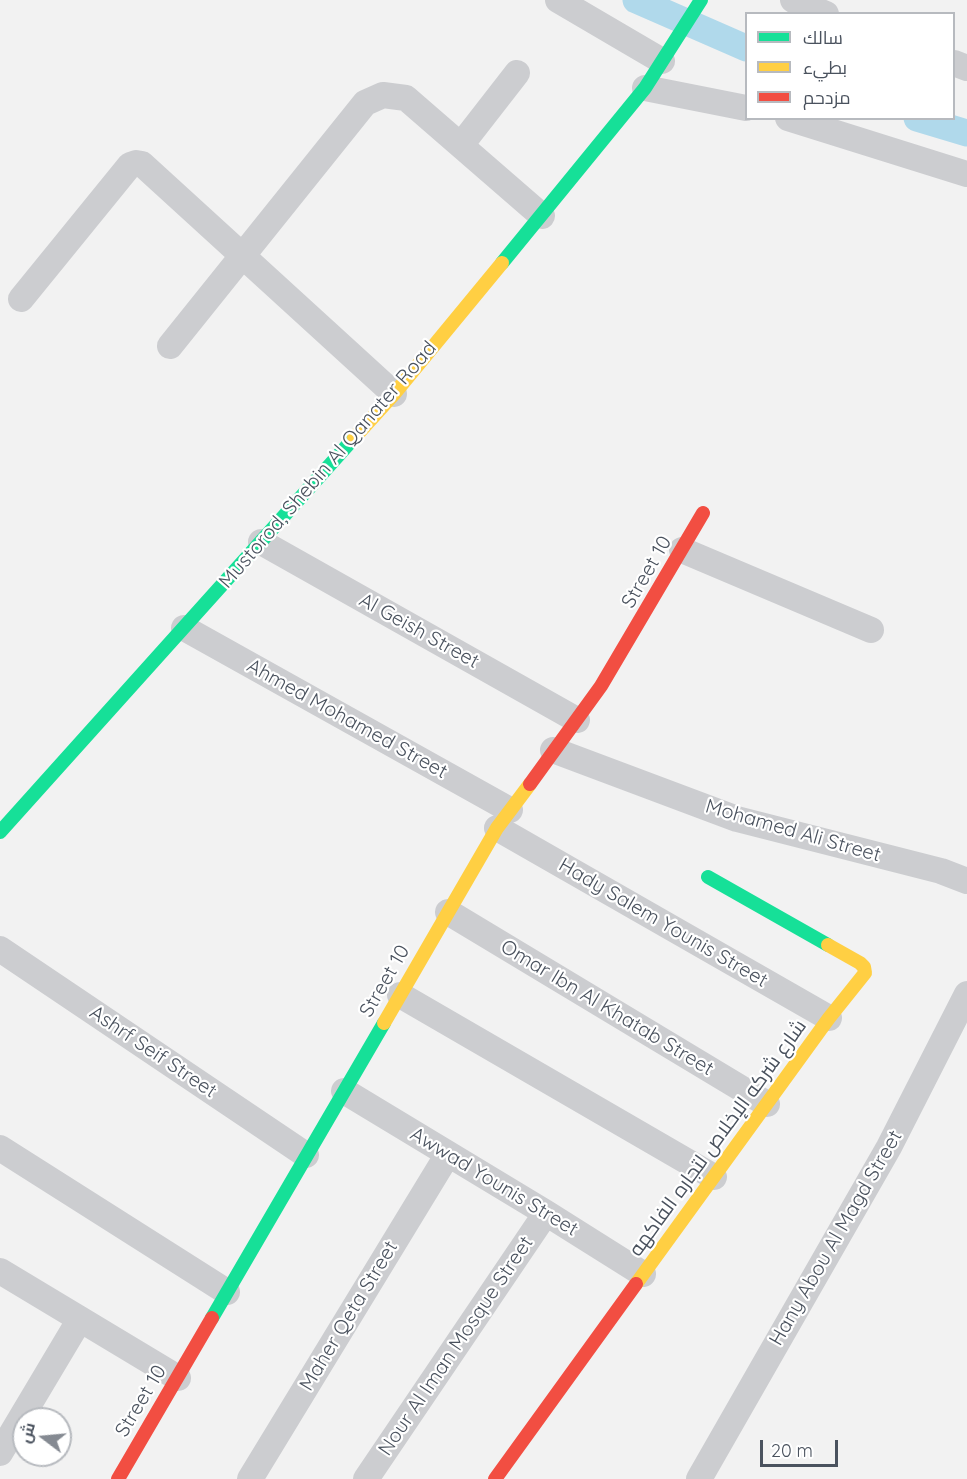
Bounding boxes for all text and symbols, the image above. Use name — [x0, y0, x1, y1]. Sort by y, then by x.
legend — [745, 12, 955, 120]
text: سالك — [803, 26, 843, 49]
text: بطيء — [803, 56, 847, 79]
text: مزدحم — [803, 86, 851, 109]
street label: Mustorod, Shebin Al Qanater Road — [214, 337, 442, 593]
street label: Street 10 — [617, 532, 677, 612]
street label: Al Geish Street — [355, 588, 483, 674]
street label: Ahmed Mohamed Street — [243, 654, 451, 784]
street label: Mohamed Ali Street — [703, 794, 883, 868]
street label: Hady Salem Younis Street — [554, 853, 772, 993]
street label: Omar Ibn Al Khatab Street — [496, 935, 718, 1081]
street label: Street 10 — [355, 941, 415, 1021]
street label: Ashrf Seif Street — [85, 1001, 221, 1103]
street label: شارع شركه الإخلاص لتجاره الفاكهه — [624, 1015, 812, 1261]
street label: Awwad Younis Street — [406, 1122, 582, 1242]
street label: Hany Abou Al Magd Street — [764, 1126, 908, 1350]
street label: Nour Al Iman Mosque Street — [374, 1232, 538, 1460]
street label: Maher Qeta Street — [295, 1237, 403, 1395]
street label: Street 10 — [110, 1361, 172, 1441]
north arrow — [12, 1407, 72, 1467]
text: ش — [14, 1420, 39, 1445]
scale bar — [763, 1428, 841, 1466]
text: 20 m — [771, 1439, 813, 1462]

